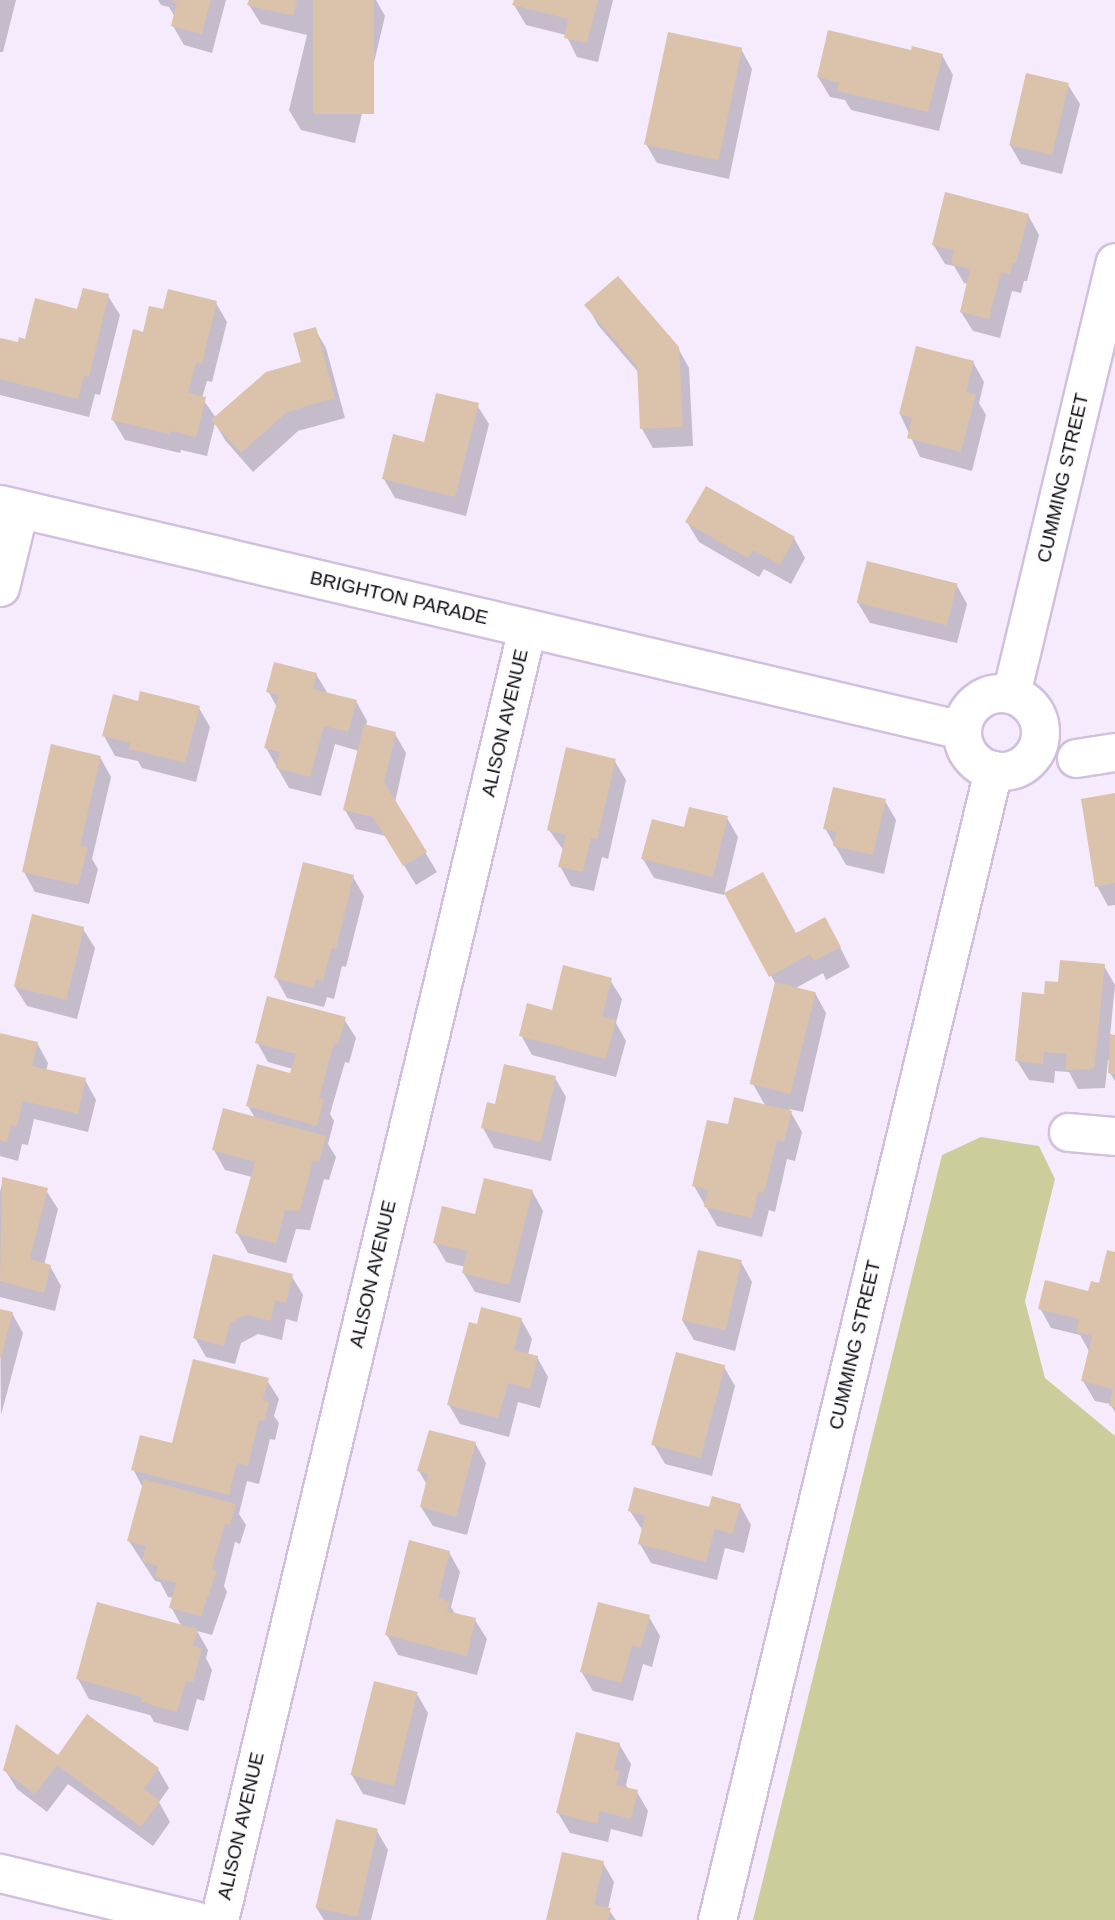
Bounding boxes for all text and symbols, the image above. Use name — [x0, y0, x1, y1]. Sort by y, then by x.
street label: CUMMING STREET — [1032, 391, 1094, 565]
street label: BRIGHTON PARADE — [308, 566, 490, 630]
street label: ALISON AVENUE — [477, 647, 533, 799]
street label: ALISON AVENUE — [345, 1198, 401, 1350]
street label: CUMMING STREET — [824, 1258, 886, 1432]
street label: ALISON AVENUE — [213, 1750, 269, 1902]

